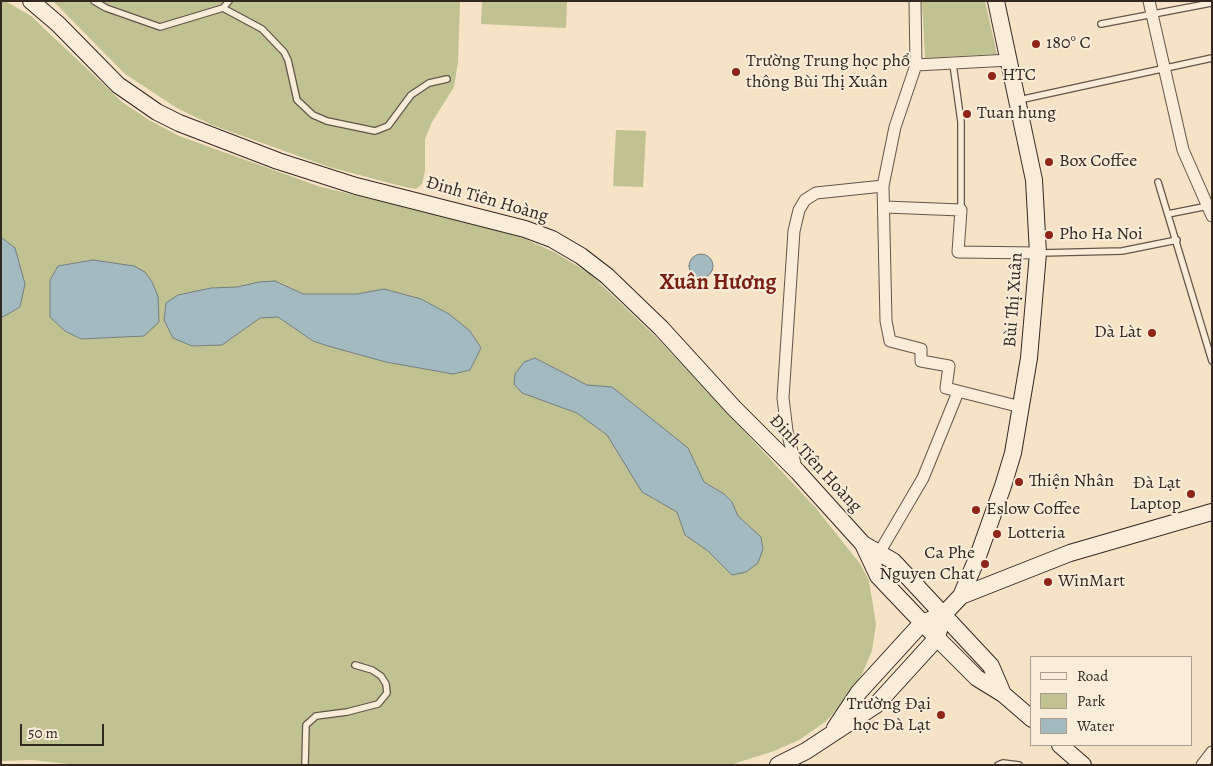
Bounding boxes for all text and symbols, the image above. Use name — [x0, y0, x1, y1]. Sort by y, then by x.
place label: 180° C — [1046, 33, 1091, 55]
marker: 180° C — [1030, 38, 1042, 50]
place label: Trường Trung học phổ thông Bùi Thị Xuân — [746, 51, 910, 94]
place label: HTC — [1002, 65, 1036, 87]
marker: Trường Trung học phổ thông Bùi Thị Xuân — [730, 66, 742, 78]
marker: HTC — [986, 70, 998, 82]
place label: Tuan hung — [977, 103, 1056, 125]
marker: Tuan hung — [961, 108, 973, 120]
place label: Box Coffee — [1059, 151, 1137, 173]
marker: Box Coffee — [1043, 156, 1055, 168]
street label: Đinh Tiên Hoàng — [423, 172, 551, 228]
place label: Pho Ha Noi — [1059, 224, 1143, 246]
marker: Pho Ha Noi — [1043, 229, 1055, 241]
street label: Bùi Thị Xuân — [1000, 252, 1028, 348]
district label: Xuân Hương — [659, 271, 777, 297]
place label: Dà Làt — [1094, 322, 1142, 344]
marker: Dà Làt — [1146, 327, 1158, 339]
street label: Đinh Tiên Hoàng — [764, 410, 866, 518]
place label: Thiện Nhân — [1029, 471, 1114, 493]
place label: Đà Lạt Laptop — [1130, 473, 1181, 516]
marker: Thiện Nhân — [1013, 476, 1025, 488]
marker: Đà Lạt Laptop — [1185, 488, 1197, 500]
place label: Eslow Coffee — [986, 499, 1080, 521]
marker: Eslow Coffee — [970, 504, 982, 516]
place label: Lotteria — [1007, 523, 1065, 545]
marker: Lotteria — [991, 528, 1003, 540]
place label: Ca Phe Nguyen Chat — [879, 543, 975, 586]
marker: Ca Phe Nguyen Chat — [979, 558, 991, 570]
place label: WinMart — [1058, 571, 1125, 593]
marker: WinMart — [1042, 576, 1054, 588]
legend — [1030, 656, 1193, 746]
text: Road — [1077, 666, 1108, 686]
text: Park — [1077, 691, 1105, 711]
place label: Trường Đại học Đà Lạt — [847, 694, 931, 736]
marker: Trường Đại học Đà Lạt — [935, 709, 947, 721]
scale bar — [22, 714, 106, 746]
text: Water — [1077, 716, 1114, 736]
text: 50 m — [28, 723, 58, 743]

